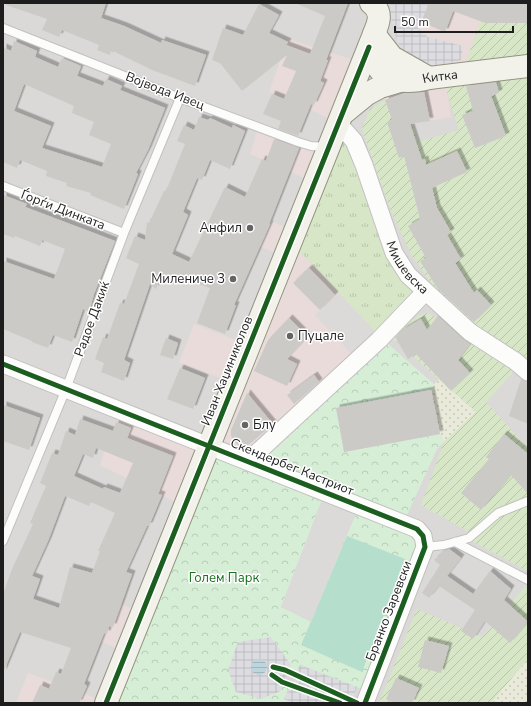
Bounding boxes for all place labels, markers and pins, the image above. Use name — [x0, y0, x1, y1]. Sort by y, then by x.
place label: Анфил — [200, 219, 242, 237]
marker: Анфил — [245, 223, 255, 233]
place label: Милениче 3 — [151, 270, 225, 288]
marker: Милениче 3 — [228, 274, 238, 284]
place label: Пуцале — [298, 327, 344, 345]
marker: Пуцале — [285, 331, 295, 341]
place label: Блу — [253, 416, 276, 434]
marker: Блу — [240, 420, 250, 430]

